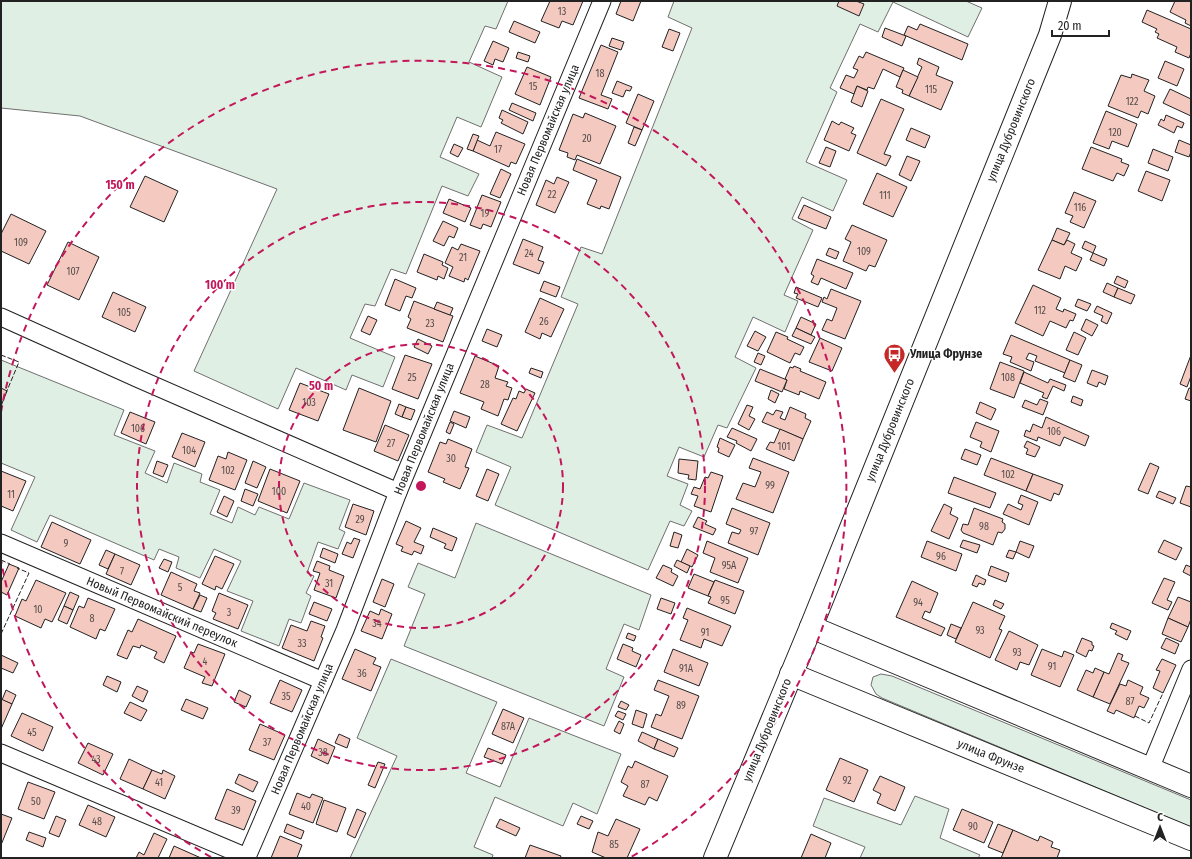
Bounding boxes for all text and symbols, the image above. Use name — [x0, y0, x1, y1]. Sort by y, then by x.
house number: 13 — [558, 6, 567, 18]
scale bar — [1052, 12, 1109, 38]
text: 20 m — [1058, 19, 1082, 33]
street label: Новая Первомайская улица — [514, 62, 582, 198]
house number: 18 — [596, 68, 604, 80]
street label: улица Дубровинского — [984, 76, 1038, 184]
house number: 15 — [529, 81, 538, 93]
house number: 115 — [925, 84, 938, 96]
house number: 122 — [1126, 96, 1139, 108]
house number: 120 — [1108, 127, 1122, 139]
house number: 20 — [582, 133, 592, 145]
house number: 17 — [494, 144, 502, 156]
text: 150 m — [105, 178, 135, 192]
house number: 22 — [548, 189, 557, 201]
house number: 111 — [879, 190, 891, 202]
house number: 116 — [1074, 202, 1086, 214]
house number: 19 — [481, 208, 490, 220]
house number: 109 — [14, 237, 28, 249]
house number: 109 — [857, 246, 871, 258]
house number: 24 — [524, 248, 534, 260]
house number: 21 — [459, 252, 467, 264]
house number: 107 — [67, 266, 79, 278]
text: 100 m — [205, 278, 235, 292]
house number: 112 — [1034, 305, 1047, 317]
house number: 105 — [117, 307, 131, 319]
house number: 26 — [539, 316, 549, 328]
house number: 23 — [426, 318, 435, 330]
bus stop icon: Улица Фрунзе — [882, 341, 908, 374]
place label: Улица Фрунзе — [909, 347, 982, 361]
street label: Новая Первомайская улица — [391, 361, 457, 497]
house number: 25 — [408, 372, 417, 384]
house number: 108 — [1001, 372, 1015, 384]
street label: улица Дубровинского — [863, 376, 917, 484]
text: 50 m — [309, 379, 333, 393]
house number: 28 — [480, 379, 490, 391]
house number: 103 — [302, 397, 316, 409]
house number: 106 — [131, 423, 145, 435]
house number: 106 — [1047, 426, 1061, 438]
house number: 27 — [387, 438, 395, 450]
house number: 101 — [778, 441, 790, 453]
house number: 104 — [182, 445, 196, 457]
house number: 30 — [446, 453, 456, 465]
house number: 102 — [221, 465, 235, 477]
house number: 102 — [1001, 469, 1015, 481]
centre of rings — [414, 479, 428, 493]
house number: 99 — [765, 480, 775, 492]
house number: 100 — [272, 486, 286, 498]
house number: 11 — [7, 489, 15, 501]
house number: 29 — [355, 514, 365, 526]
house number: 98 — [979, 521, 989, 533]
house number: 97 — [750, 526, 758, 538]
house number: 9 — [64, 538, 69, 550]
house number: 96 — [936, 551, 946, 563]
house number: 95А — [722, 560, 737, 572]
house number: 7 — [120, 566, 124, 578]
street label: Новый Первомайский переулок — [84, 574, 240, 650]
house number: 31 — [325, 578, 333, 590]
house number: 5 — [178, 582, 183, 594]
house number: 95 — [720, 595, 730, 607]
house number: 94 — [913, 597, 923, 609]
house number: 10 — [33, 604, 43, 616]
house number: 3 — [227, 607, 232, 619]
house number: 8 — [90, 613, 95, 625]
house number: 34 — [372, 618, 382, 630]
house number: 93 — [975, 625, 985, 637]
house number: 91 — [701, 627, 709, 639]
house number: 33 — [297, 638, 307, 650]
house number: 93 — [1012, 647, 1022, 659]
house number: 4 — [203, 656, 208, 668]
street label: Новая Первомайская улица — [268, 661, 336, 797]
house number: 91 — [1048, 661, 1056, 673]
house number: 91А — [679, 663, 694, 675]
house number: 36 — [357, 668, 367, 680]
street label: улица Дубровинского — [740, 676, 794, 784]
house number: 35 — [281, 691, 291, 703]
house number: 87 — [1126, 696, 1134, 708]
house number: 89 — [676, 700, 686, 712]
house number: 87А — [501, 721, 516, 733]
house number: 45 — [27, 727, 37, 739]
street label: улица Фрунзе — [955, 736, 1027, 776]
house number: 37 — [263, 737, 271, 749]
house number: 38 — [318, 747, 328, 759]
house number: 43 — [91, 754, 101, 766]
house number: 92 — [842, 775, 852, 787]
house number: 41 — [155, 777, 163, 789]
house number: 87 — [641, 779, 649, 791]
house number: 50 — [31, 796, 41, 808]
house number: 40 — [301, 801, 311, 813]
house number: 39 — [231, 805, 241, 817]
north arrow — [1140, 807, 1180, 847]
text: С — [1157, 811, 1163, 824]
house number: 48 — [92, 816, 102, 828]
house number: 90 — [968, 821, 978, 833]
house number: 85 — [609, 839, 619, 851]

